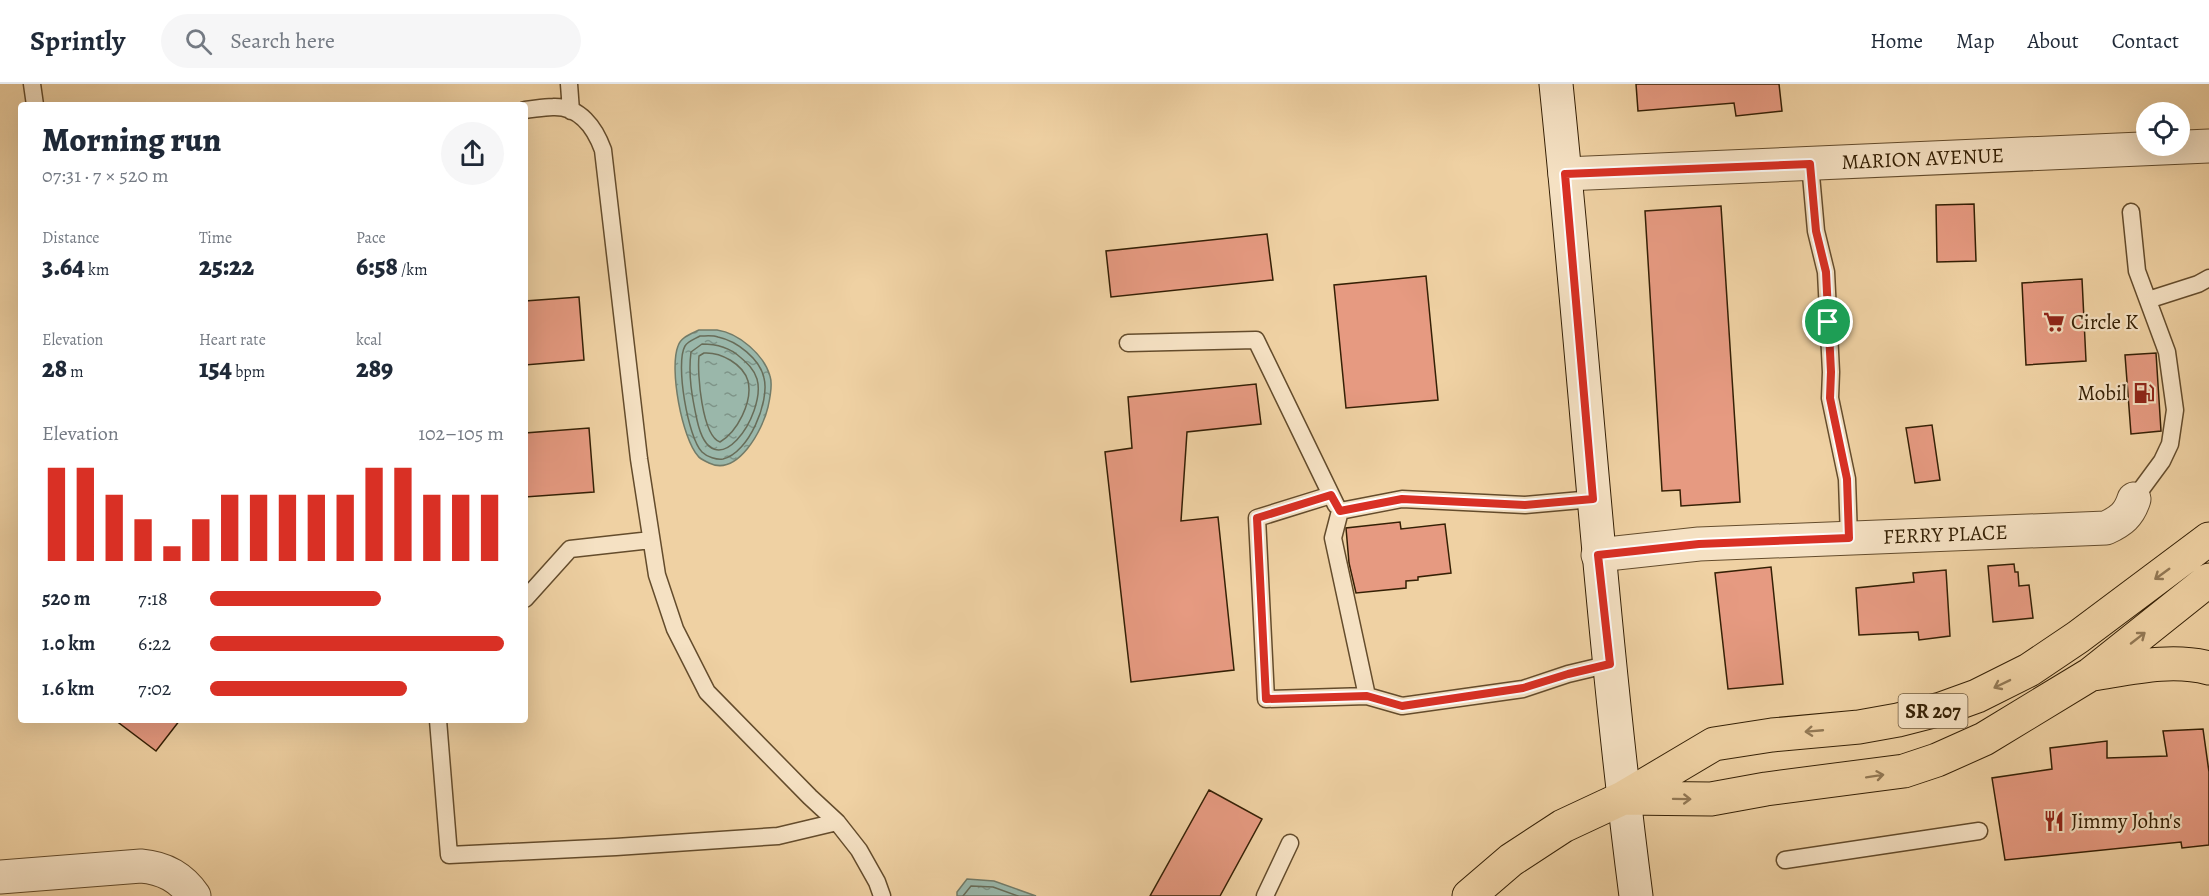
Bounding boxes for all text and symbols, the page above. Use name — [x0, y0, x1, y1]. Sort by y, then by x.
search box — [161, 14, 581, 68]
text: Sprintly — [30, 22, 125, 60]
icon: search — [182, 25, 215, 58]
text: Search here — [230, 26, 335, 56]
text: Home — [1870, 27, 1923, 55]
text: Map — [1956, 27, 1994, 55]
text: About — [2027, 27, 2079, 55]
text: Contact — [2112, 27, 2179, 55]
map controls — [2136, 102, 2190, 156]
button: locate — [2136, 102, 2190, 156]
text: Morning run — [42, 117, 221, 162]
button: share — [441, 122, 504, 185]
street label: MARION AVENUE — [1841, 141, 2005, 176]
text: 07:31 · 7 × 520 m — [42, 162, 169, 189]
text: Distance — [42, 227, 99, 249]
text: Time — [199, 227, 232, 249]
text: Pace — [356, 227, 386, 249]
text: 3.64 — [42, 249, 85, 284]
text: 25:22 — [199, 249, 254, 284]
text: 6:58 — [356, 249, 398, 284]
text: km — [85, 259, 109, 281]
text: /km — [398, 259, 428, 281]
pin — [1802, 296, 1853, 347]
icon: arrive — [1811, 305, 1844, 338]
place label: Circle K — [2071, 308, 2138, 336]
supermarket icon: Circle K — [2042, 310, 2066, 334]
text: Elevation — [42, 329, 103, 351]
text: Heart rate — [199, 329, 266, 351]
text: kcal — [356, 329, 382, 351]
text: 28 — [42, 351, 67, 386]
text: 154 — [199, 351, 232, 386]
text: 289 — [356, 351, 393, 386]
text: m — [67, 361, 84, 383]
text: bpm — [232, 361, 265, 383]
place label: Mobil — [2077, 379, 2127, 407]
fuel station icon: Mobil — [2132, 381, 2156, 405]
text: Elevation — [42, 420, 119, 447]
text: 102–105 m — [418, 420, 504, 447]
street label: FERRY PLACE — [1882, 518, 2008, 551]
one-way arrow — [2154, 567, 2170, 580]
text: 520 m — [42, 585, 91, 612]
text: 7:18 — [138, 585, 168, 612]
text: 1.0 km — [42, 630, 95, 657]
text: 6:22 — [138, 630, 171, 657]
one-way arrow — [2130, 631, 2146, 644]
text: 1.6 km — [42, 675, 95, 702]
text: 7:02 — [138, 675, 171, 702]
one-way arrow — [1993, 679, 2011, 690]
road number: SR 207 — [1898, 694, 1968, 728]
one-way arrow — [1804, 726, 1824, 737]
one-way arrow — [1865, 770, 1884, 781]
one-way arrow — [1671, 793, 1691, 805]
place label: Jimmy John's — [2071, 807, 2181, 835]
restaurant icon: Jimmy John's — [2042, 809, 2066, 833]

